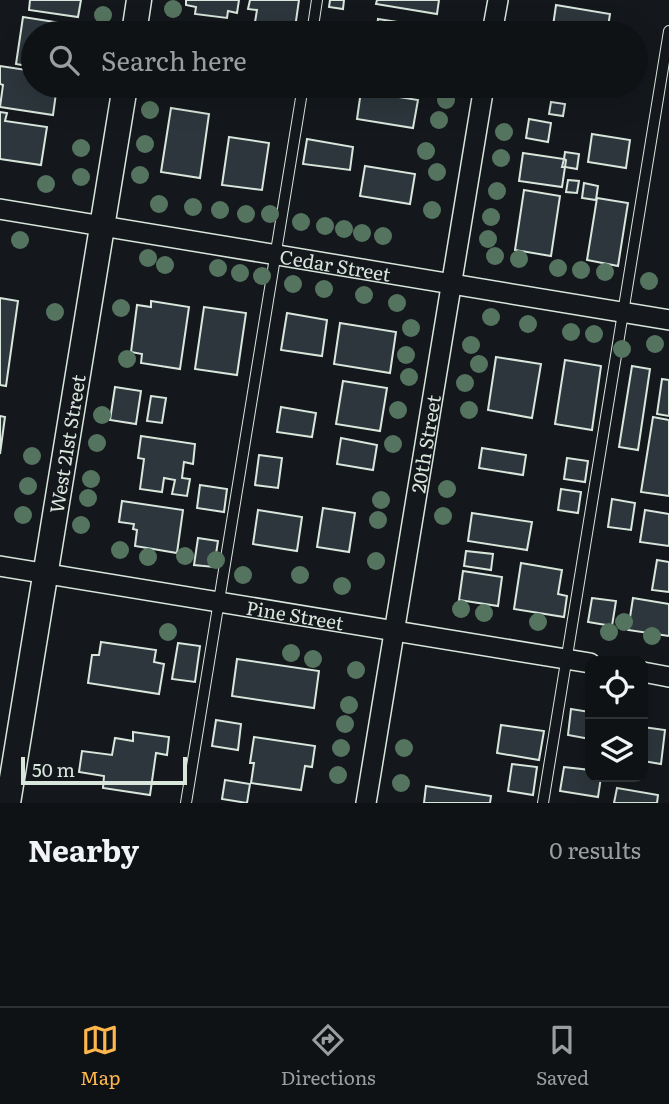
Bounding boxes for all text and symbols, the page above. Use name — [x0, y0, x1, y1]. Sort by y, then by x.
search box — [21, 21, 648, 98]
text: Search here — [101, 40, 247, 79]
icon: search — [45, 41, 83, 79]
street label: Cedar Street — [278, 242, 393, 288]
street label: West 21st Street — [42, 372, 92, 515]
street label: 20th Street — [403, 392, 447, 495]
street label: Pine Street — [244, 593, 346, 636]
map controls — [585, 656, 648, 782]
button: locate — [585, 656, 648, 719]
button: layers — [585, 719, 648, 782]
scale bar — [21, 754, 187, 786]
text: 50 m — [32, 755, 75, 783]
text: Nearby — [28, 827, 139, 871]
text: 0 results — [549, 832, 641, 866]
tab: Map — [80, 1021, 121, 1091]
tab: Directions — [281, 1021, 376, 1091]
tab: Saved — [536, 1021, 589, 1091]

